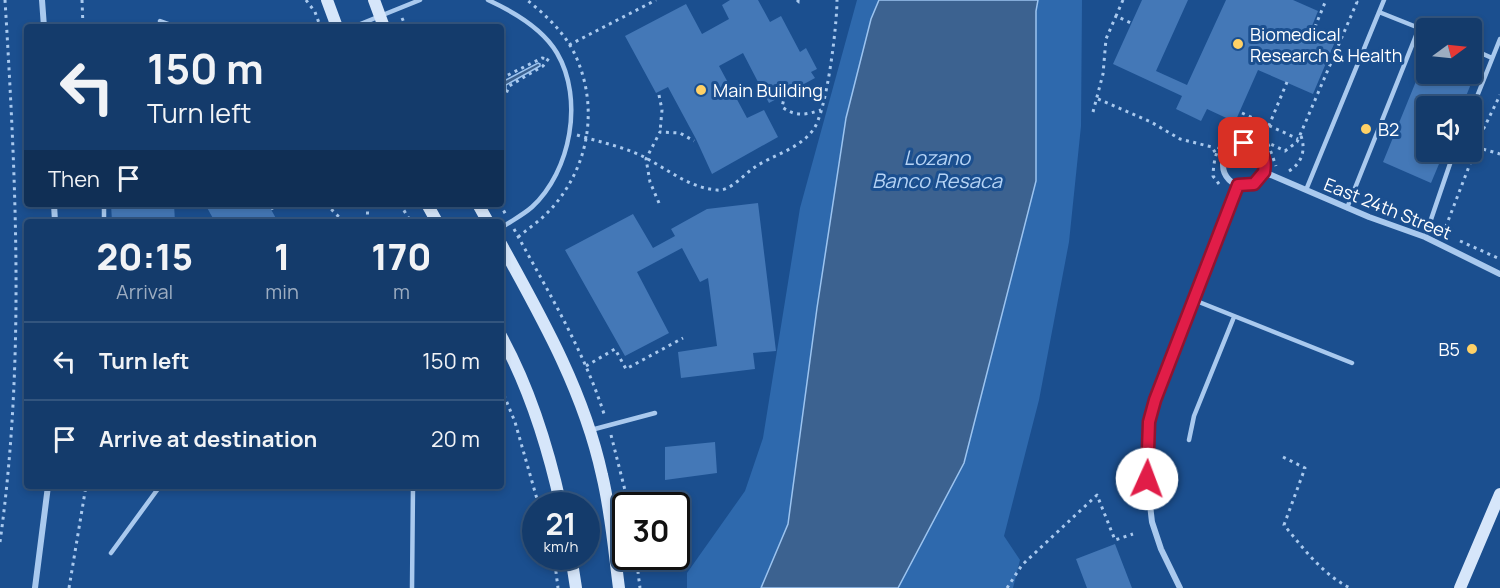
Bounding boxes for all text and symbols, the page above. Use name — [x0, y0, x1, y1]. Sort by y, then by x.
north arrow — [1416, 18, 1482, 84]
map controls — [1416, 18, 1482, 162]
place label: Biomedical Research & Health — [1250, 22, 1402, 67]
marker: Biomedical Research & Health — [1231, 37, 1245, 51]
text: 150 m — [147, 39, 264, 97]
icon: left — [48, 48, 126, 126]
place label: Main Building — [713, 78, 823, 102]
marker: Main Building — [694, 83, 708, 97]
text: Turn left — [147, 94, 251, 131]
button: sound — [1416, 96, 1482, 162]
pin — [1218, 117, 1269, 168]
place label: B2 — [1378, 117, 1399, 141]
marker: B2 — [1359, 122, 1373, 136]
icon: arrive — [1227, 126, 1260, 159]
water label: Lozano Banco Resaca — [872, 144, 1003, 194]
icon: arrive — [112, 162, 145, 195]
text: Then — [48, 164, 100, 194]
street label: East 24th Street — [1321, 172, 1455, 244]
text: 20:15 — [96, 232, 193, 281]
text: 1 — [274, 232, 290, 281]
text: 170 — [371, 232, 432, 281]
text: Arrival — [116, 278, 173, 305]
text: min — [265, 278, 299, 305]
text: m — [393, 278, 410, 305]
place label: B5 — [1439, 337, 1460, 361]
marker: B5 — [1465, 342, 1479, 356]
icon: left — [48, 345, 81, 378]
text: Turn left — [99, 346, 189, 376]
text: 150 m — [422, 346, 480, 376]
icon: arrive — [48, 423, 81, 456]
text: Arrive at destination — [99, 424, 317, 454]
text: 20 m — [431, 424, 480, 454]
position arrow — [1115, 447, 1179, 511]
speed limit sign: 30 — [612, 492, 690, 570]
text: 21 — [545, 503, 577, 544]
text: km/h — [544, 536, 578, 557]

